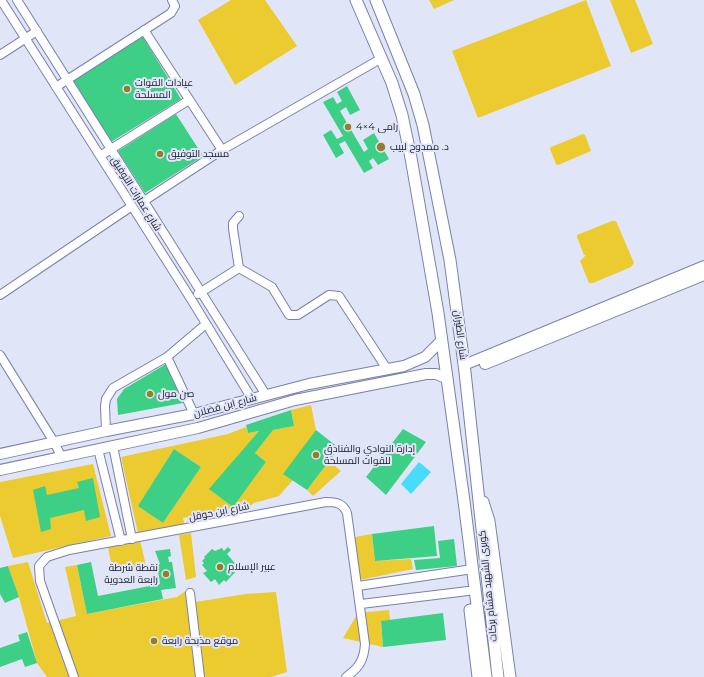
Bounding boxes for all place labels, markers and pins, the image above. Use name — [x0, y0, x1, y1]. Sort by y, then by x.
place label: عيادات القوات المسلحة — [135, 77, 193, 100]
marker: عيادات القوات المسلحة — [122, 84, 132, 94]
place label: رامى 4×4 — [356, 121, 398, 133]
marker: رامى 4×4 — [343, 122, 353, 132]
marker: د. ممدوح لبيب — [375, 141, 387, 153]
place label: د. ممدوح لبيب — [390, 141, 449, 153]
place label: مسجد التوفيق — [168, 148, 229, 160]
marker: مسجد التوفيق — [155, 149, 165, 159]
place label: صن مول — [158, 388, 194, 400]
marker: صن مول — [145, 389, 155, 399]
place label: إدارة النوادي والفنادق للقوات المسلحة — [324, 443, 415, 466]
marker: إدارة النوادي والفنادق للقوات المسلحة — [311, 450, 321, 460]
place label: عبير الإسلام — [228, 561, 276, 573]
place label: نقطة شرطة رابعة العدوية — [104, 562, 158, 586]
marker: عبير الإسلام — [215, 562, 225, 572]
marker: نقطة شرطة رابعة العدوية — [161, 569, 171, 579]
place label: موقع مذبحة رابعة — [162, 635, 238, 647]
marker: موقع مذبحة رابعة — [149, 636, 159, 646]

